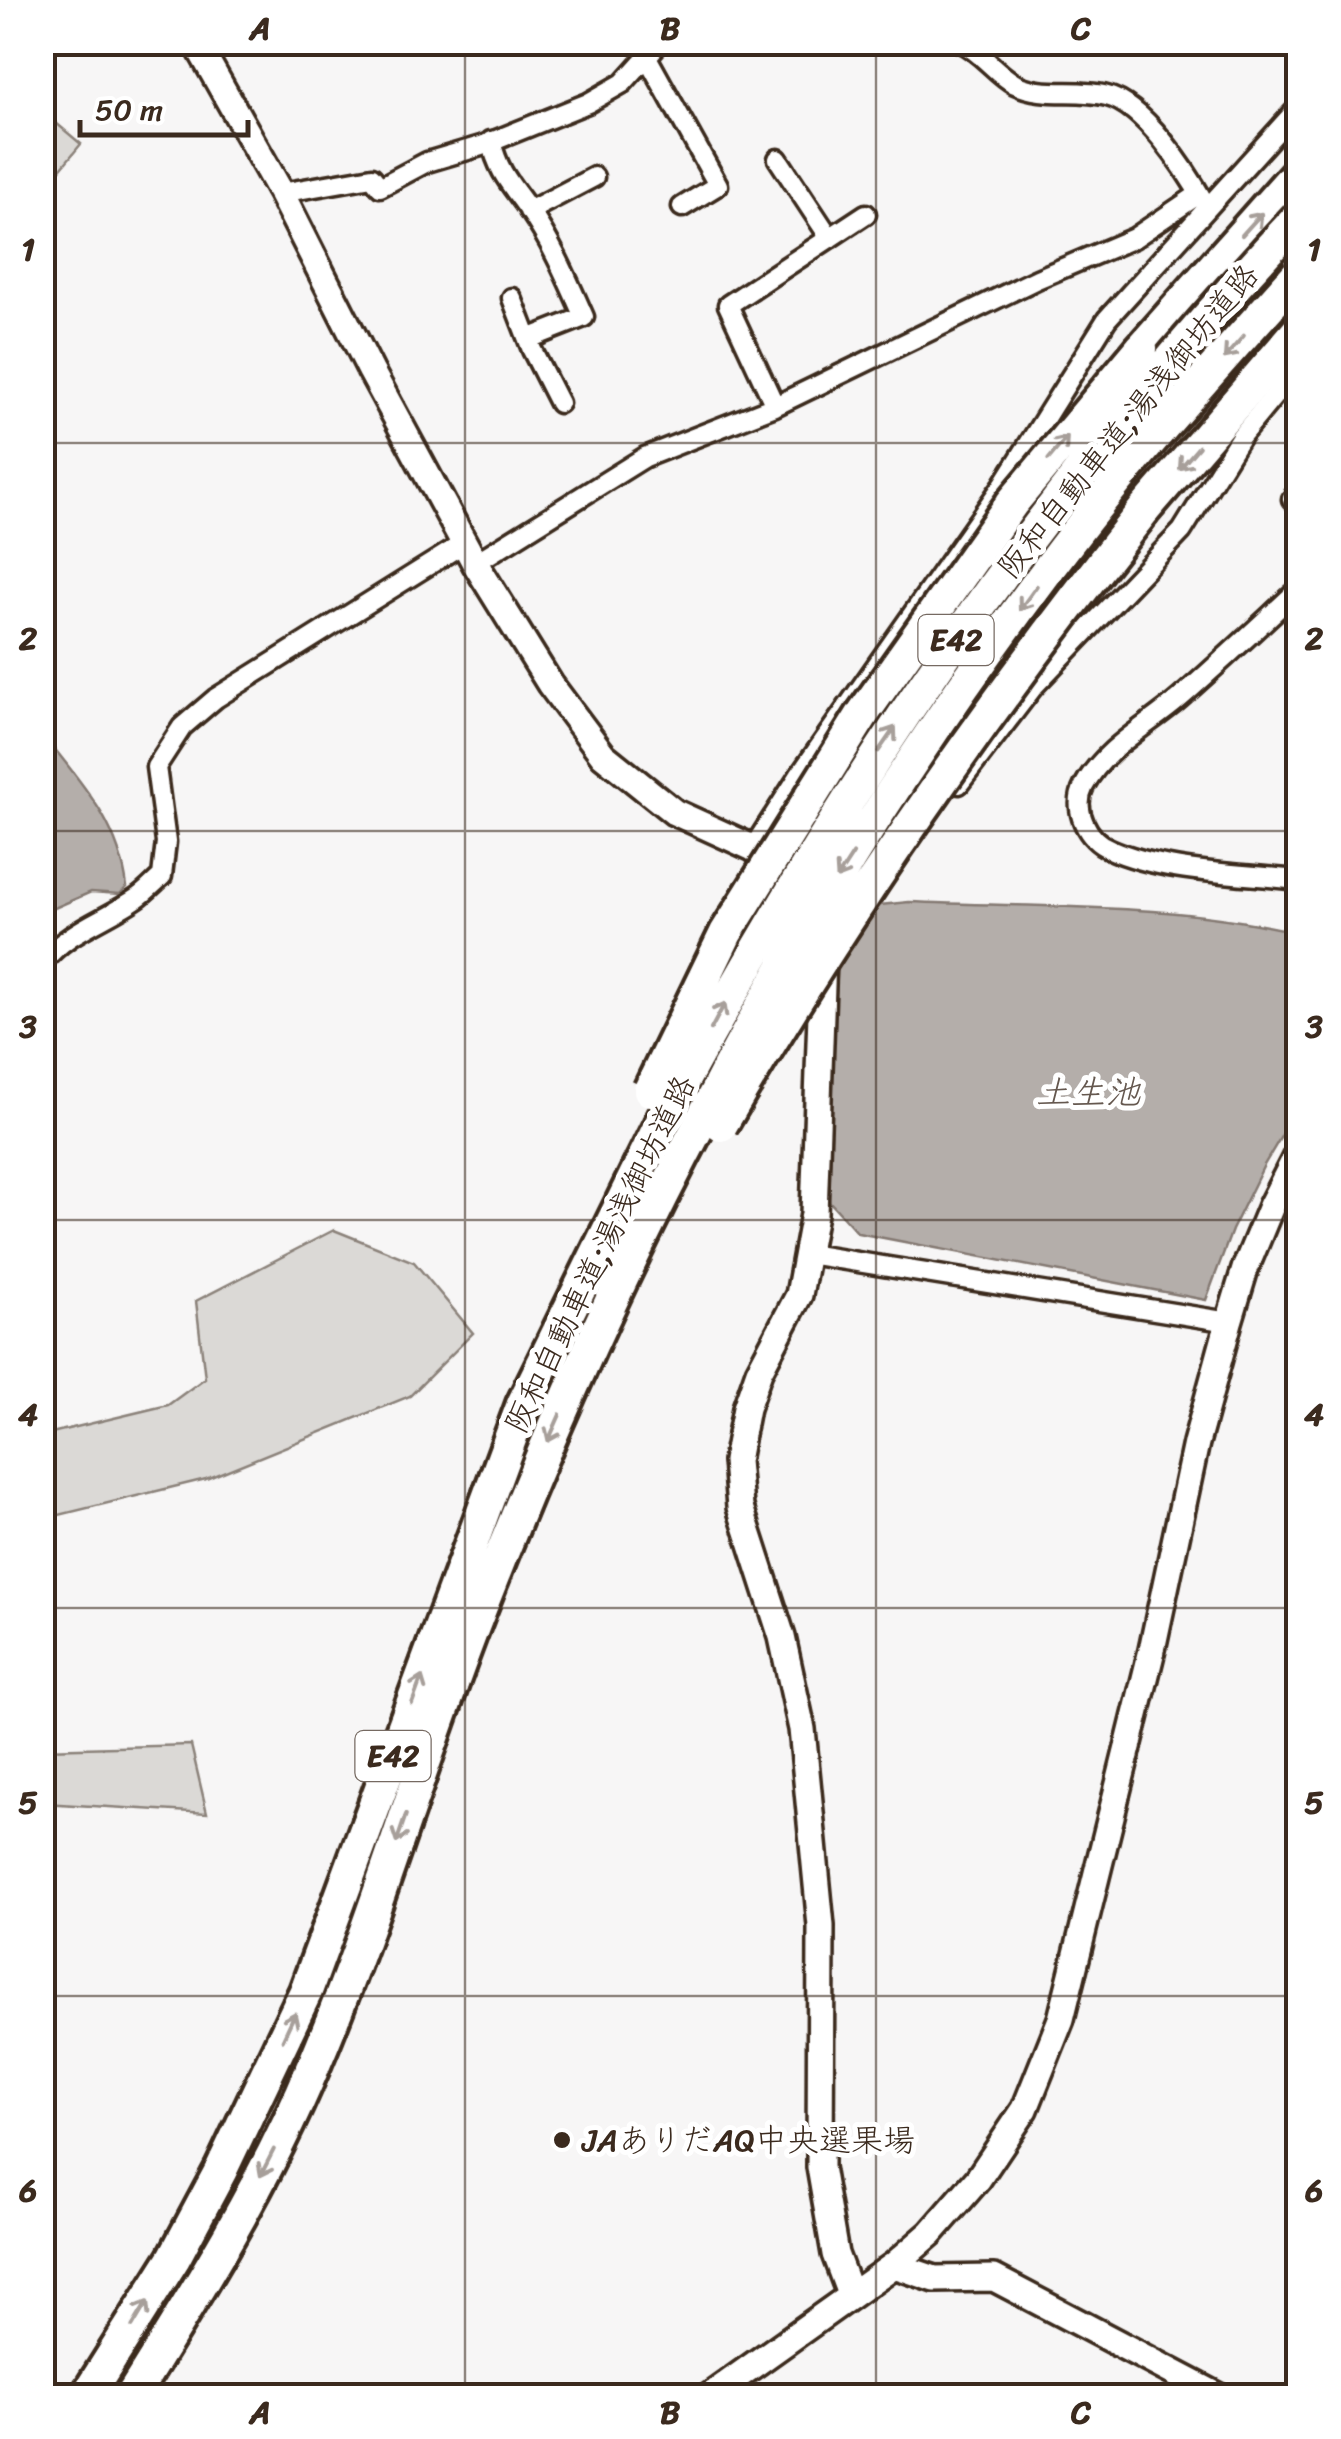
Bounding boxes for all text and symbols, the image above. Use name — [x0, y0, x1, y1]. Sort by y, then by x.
text: A — [248, 0, 271, 57]
text: B — [660, 0, 680, 57]
text: C — [1070, 0, 1092, 57]
scale bar — [80, 75, 248, 137]
text: 50 m — [95, 83, 163, 137]
one-way arrow — [1241, 212, 1264, 237]
text: 1 — [21, 221, 35, 278]
text: 1 — [1307, 221, 1321, 278]
street label: 阪和自動車道;湯浅御坊道路 — [982, 250, 1274, 592]
one-way arrow — [1223, 334, 1246, 359]
one-way arrow — [1047, 436, 1069, 462]
one-way arrow — [1178, 444, 1200, 470]
one-way arrow — [1017, 583, 1038, 611]
text: 2 — [19, 610, 38, 667]
text: 2 — [1305, 610, 1324, 667]
road number: E42 — [918, 615, 994, 665]
one-way arrow — [876, 725, 897, 753]
one-way arrow — [834, 851, 855, 880]
text: 3 — [18, 998, 37, 1055]
text: 3 — [1304, 998, 1323, 1055]
one-way arrow — [709, 1001, 729, 1031]
water label: 土生池 — [1035, 1061, 1141, 1123]
street label: 阪和自動車道;湯浅御坊道路 — [488, 1065, 712, 1443]
text: 4 — [18, 1386, 38, 1443]
text: 4 — [1304, 1386, 1324, 1443]
one-way arrow — [544, 1412, 562, 1443]
one-way arrow — [409, 1675, 427, 1706]
road number: E42 — [356, 1731, 430, 1781]
text: 5 — [18, 1774, 38, 1831]
text: 5 — [1304, 1774, 1324, 1831]
one-way arrow — [391, 1813, 409, 1844]
one-way arrow — [281, 2012, 300, 2042]
place label: JAありだAQ中央選果場 — [581, 2112, 915, 2169]
marker: JAありだAQ中央選果場 — [551, 2129, 573, 2151]
one-way arrow — [257, 2147, 276, 2177]
text: 6 — [19, 2162, 37, 2219]
text: 6 — [1305, 2162, 1323, 2219]
one-way arrow — [130, 2300, 150, 2329]
text: A — [248, 2384, 271, 2439]
text: B — [660, 2384, 680, 2439]
text: C — [1070, 2384, 1092, 2439]

